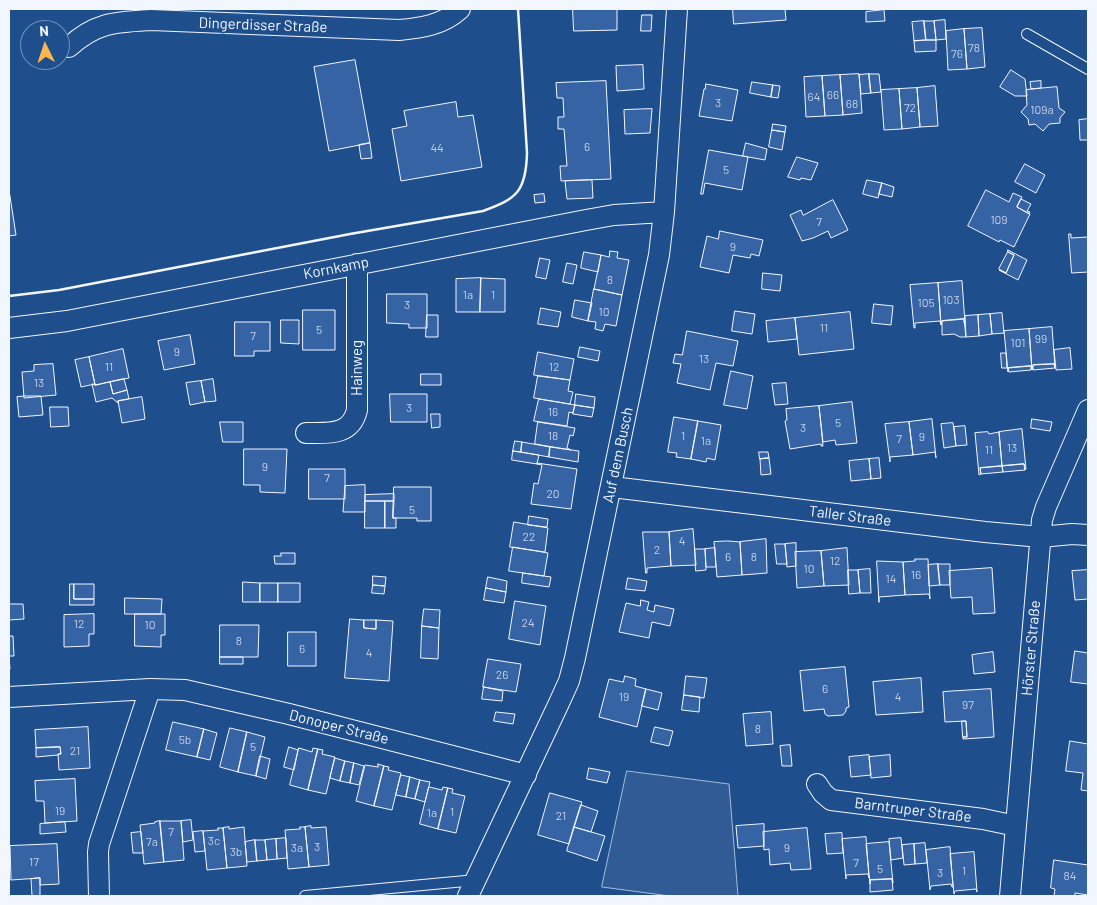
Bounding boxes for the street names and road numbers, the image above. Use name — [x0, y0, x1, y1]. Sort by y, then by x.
street label: Dingerdisser Straße — [198, 14, 328, 36]
street label: Kornkamp — [302, 253, 370, 283]
street label: Hainweg — [348, 340, 366, 396]
street label: Auf dem Busch — [599, 405, 637, 505]
street label: Taller Straße — [808, 502, 892, 530]
street label: Hörster Straße — [1018, 599, 1044, 697]
street label: Donoper Straße — [287, 706, 391, 748]
street label: Barntruper Straße — [853, 794, 973, 826]

